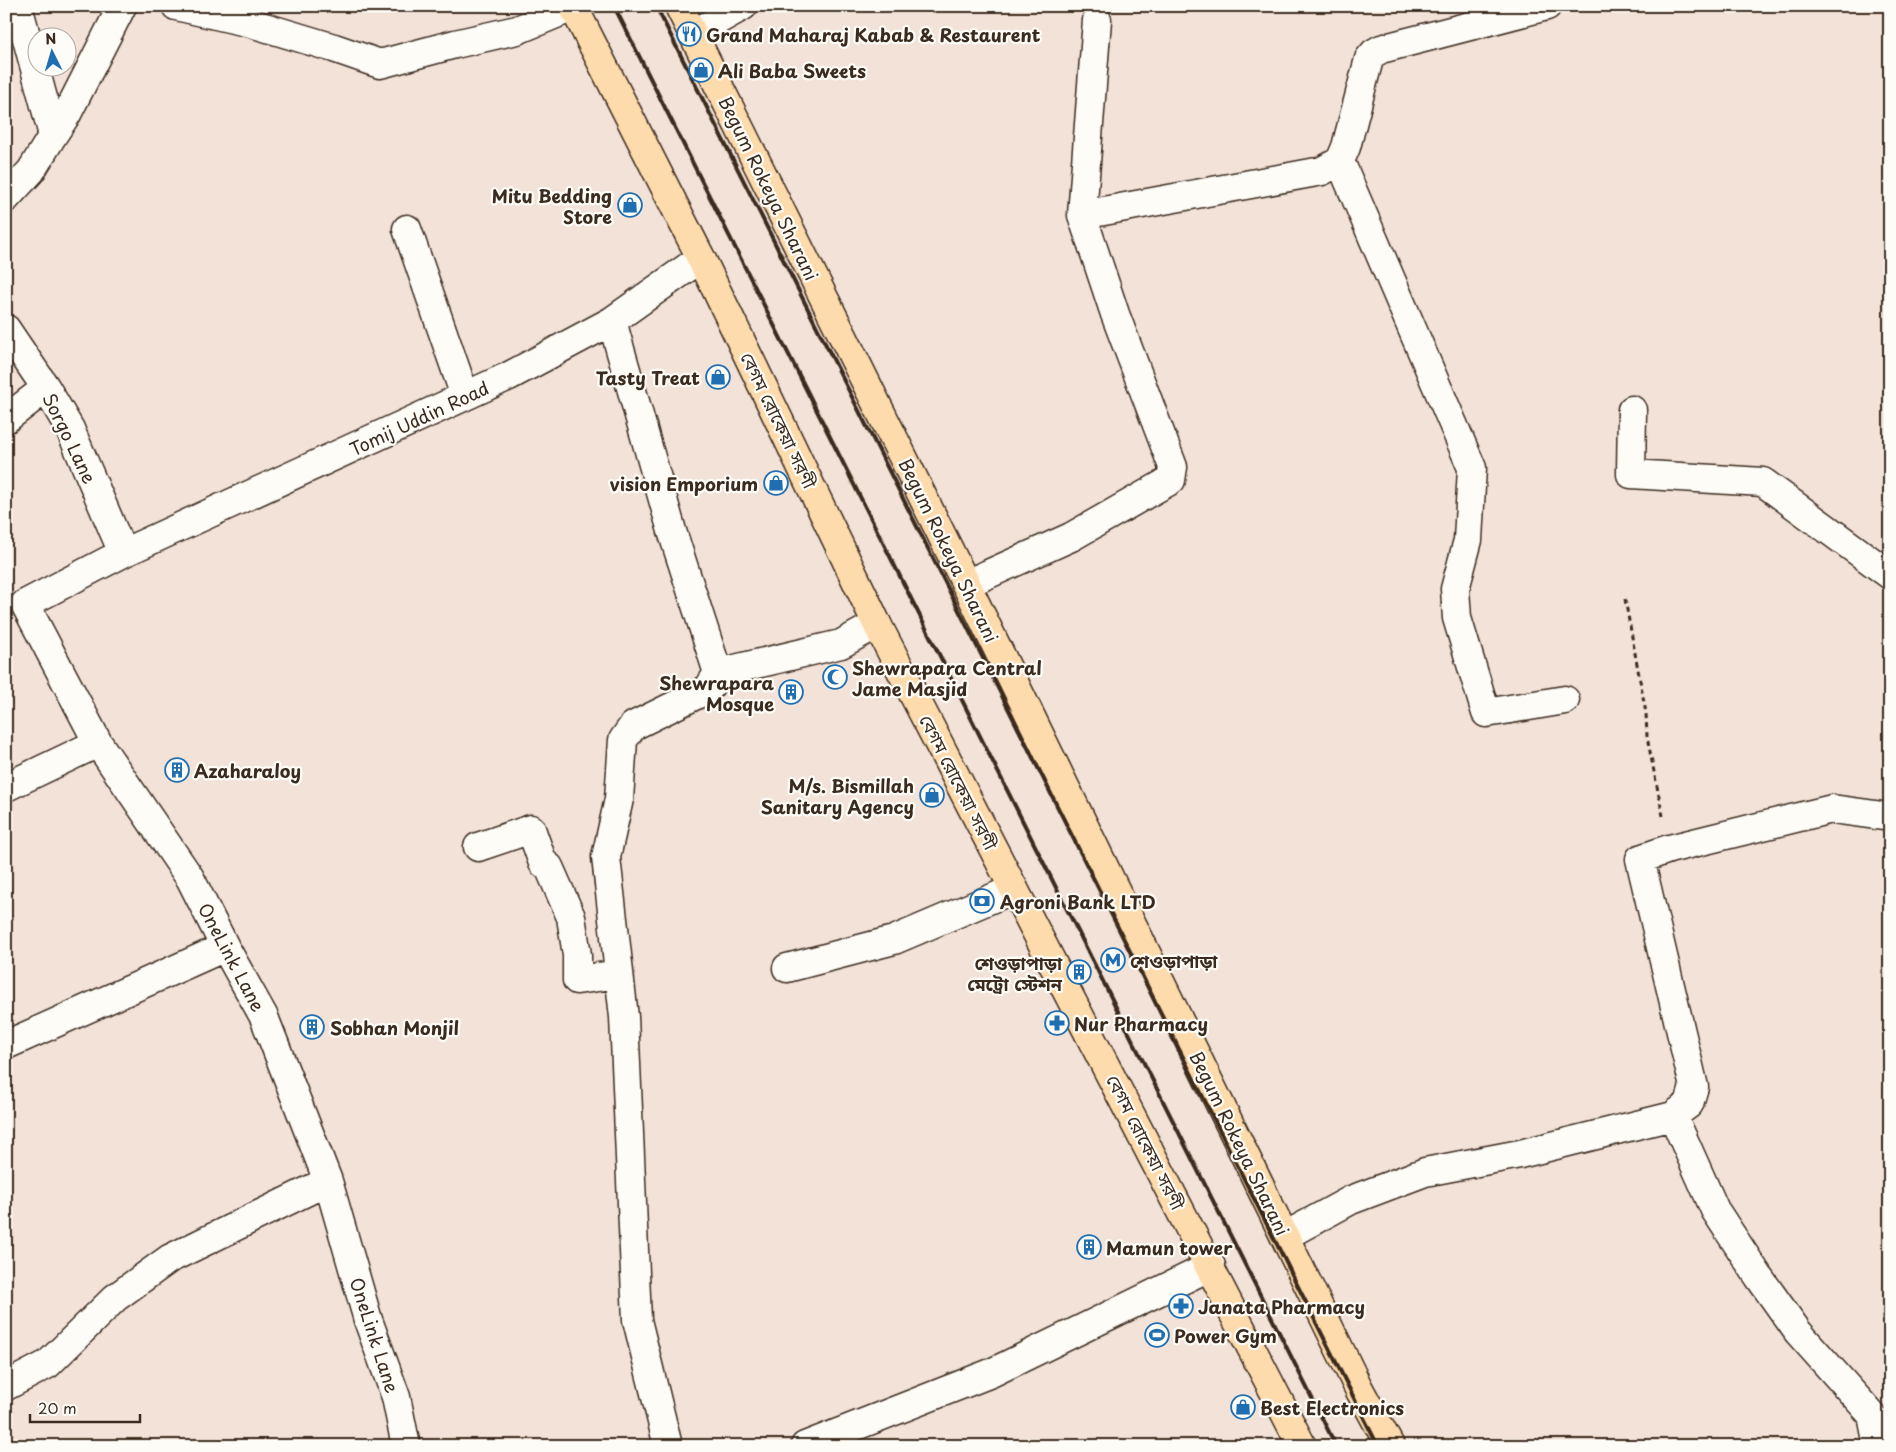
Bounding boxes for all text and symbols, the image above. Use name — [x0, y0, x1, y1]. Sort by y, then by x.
restaurant icon: Grand Maharaj Kabab & Restaurent — [676, 21, 702, 47]
place label: Grand Maharaj Kabab & Restaurent — [706, 21, 1041, 48]
north arrow — [28, 28, 78, 78]
text: N — [44, 28, 57, 49]
shop icon: Ali Baba Sweets — [688, 57, 714, 83]
place label: Ali Baba Sweets — [718, 57, 866, 84]
street label: Begum Rokeya Sharani — [713, 91, 825, 285]
place label: Mitu Bedding Store — [492, 182, 612, 230]
shop icon: Mitu Bedding Store — [617, 192, 643, 218]
street label: বেগম রোকেয়া সরণী — [734, 347, 824, 493]
place label: Tasty Treat — [596, 364, 700, 391]
shop icon: Tasty Treat — [705, 364, 731, 390]
street label: Tomij Uddin Road — [345, 374, 493, 462]
street label: Sorgo Lane — [36, 388, 104, 488]
street label: Begum Rokeya Sharani — [893, 453, 1005, 647]
place label: vision Emporium — [610, 470, 758, 497]
shop icon: vision Emporium — [763, 470, 789, 496]
place label: Shewrapara Central Jame Masjid — [852, 654, 1042, 702]
mosque icon: Shewrapara Central Jame Masjid — [822, 664, 848, 690]
place label: Shewrapara Mosque — [659, 669, 774, 717]
building icon: Shewrapara Mosque — [778, 679, 804, 705]
street label: বেগম রোকেয়া সরণী — [913, 710, 1005, 854]
building icon: Azaharaloy — [164, 757, 190, 783]
place label: Azaharaloy — [194, 757, 301, 784]
place label: M/s. Bismillah Sanitary Agency — [761, 772, 914, 820]
shop icon: M/s. Bismillah Sanitary Agency — [919, 782, 945, 808]
bank icon: Agroni Bank LTD — [969, 888, 995, 914]
place label: Agroni Bank LTD — [1000, 888, 1156, 915]
street label: OneLink Lane — [192, 898, 272, 1016]
metro station icon: শেওড়াপাড়া — [1100, 947, 1126, 973]
place label: শেওড়াপাড়া — [1130, 947, 1218, 974]
place label: শেওড়াপাড়া মেট্রো স্টেশন — [967, 949, 1063, 997]
building icon: শেওড়াপাড়া মেট্রো স্টেশন — [1066, 959, 1092, 985]
pharmacy icon: Nur Pharmacy — [1044, 1010, 1070, 1036]
place label: Nur Pharmacy — [1074, 1010, 1208, 1037]
building icon: Sobhan Monjil — [299, 1014, 325, 1040]
place label: Sobhan Monjil — [330, 1014, 459, 1041]
street label: Begum Rokeya Sharani — [1184, 1046, 1296, 1240]
street label: বেগম রোকেয়া সরণী — [1100, 1070, 1192, 1214]
building icon: Mamun tower — [1076, 1234, 1102, 1260]
place label: Mamun tower — [1106, 1234, 1233, 1261]
street label: OneLink Lane — [344, 1274, 406, 1396]
pharmacy icon: Janata Pharmacy — [1168, 1293, 1194, 1319]
place label: Janata Pharmacy — [1198, 1293, 1365, 1320]
sports icon: Power Gym — [1144, 1322, 1170, 1348]
place label: Power Gym — [1174, 1322, 1277, 1349]
scale bar — [30, 1392, 140, 1424]
shop icon: Best Electronics — [1230, 1394, 1256, 1420]
place label: Best Electronics — [1260, 1394, 1404, 1421]
text: 20 m — [38, 1396, 77, 1419]

